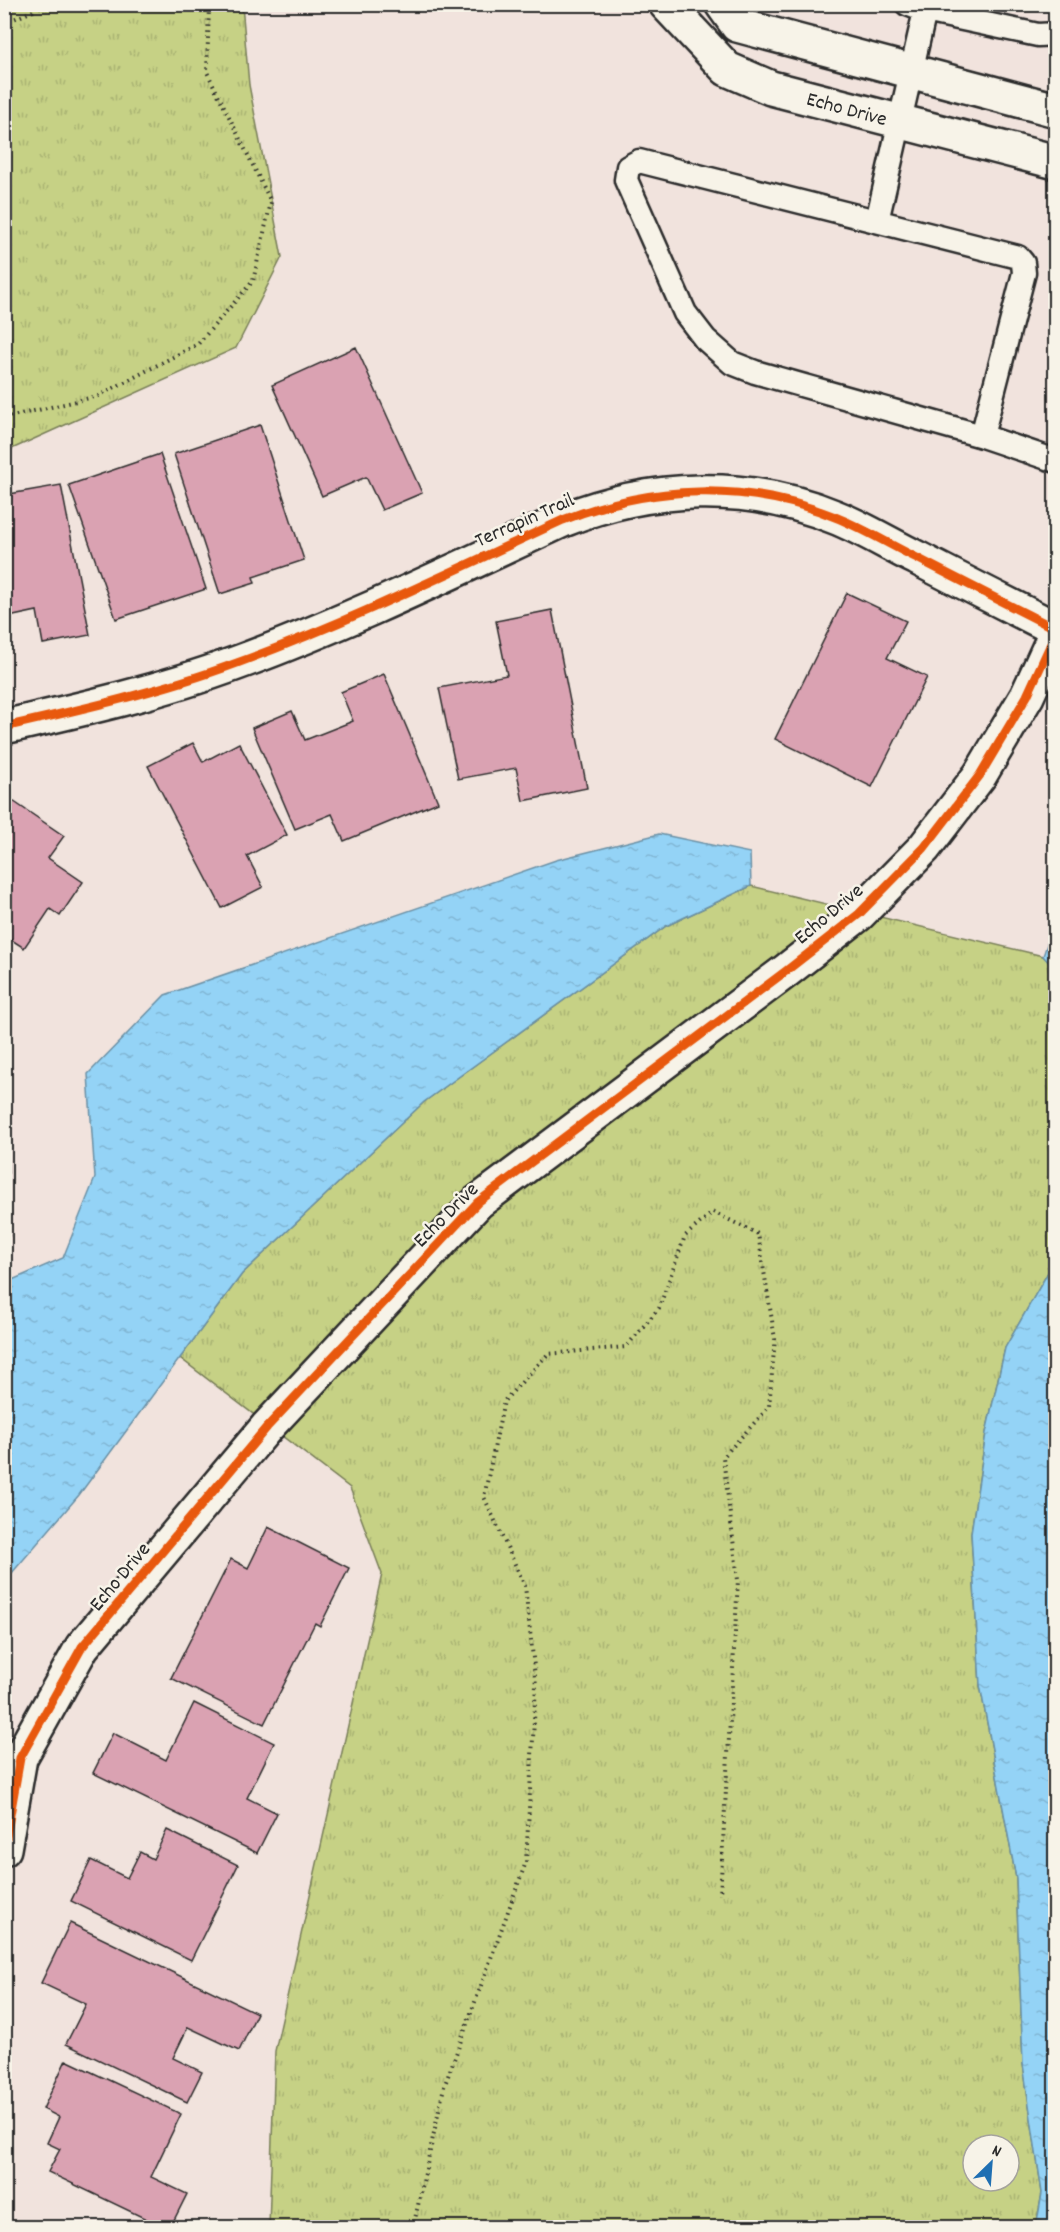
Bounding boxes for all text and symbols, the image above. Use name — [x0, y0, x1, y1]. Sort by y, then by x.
street label: Echo Drive — [803, 86, 890, 136]
street label: Terrapin Trail — [471, 486, 580, 557]
street label: Echo Drive — [789, 877, 871, 953]
street label: Echo Drive — [407, 1176, 487, 1256]
street label: Echo Drive — [83, 1537, 159, 1619]
north arrow — [961, 2133, 1021, 2193]
text: N — [988, 2140, 1005, 2164]

